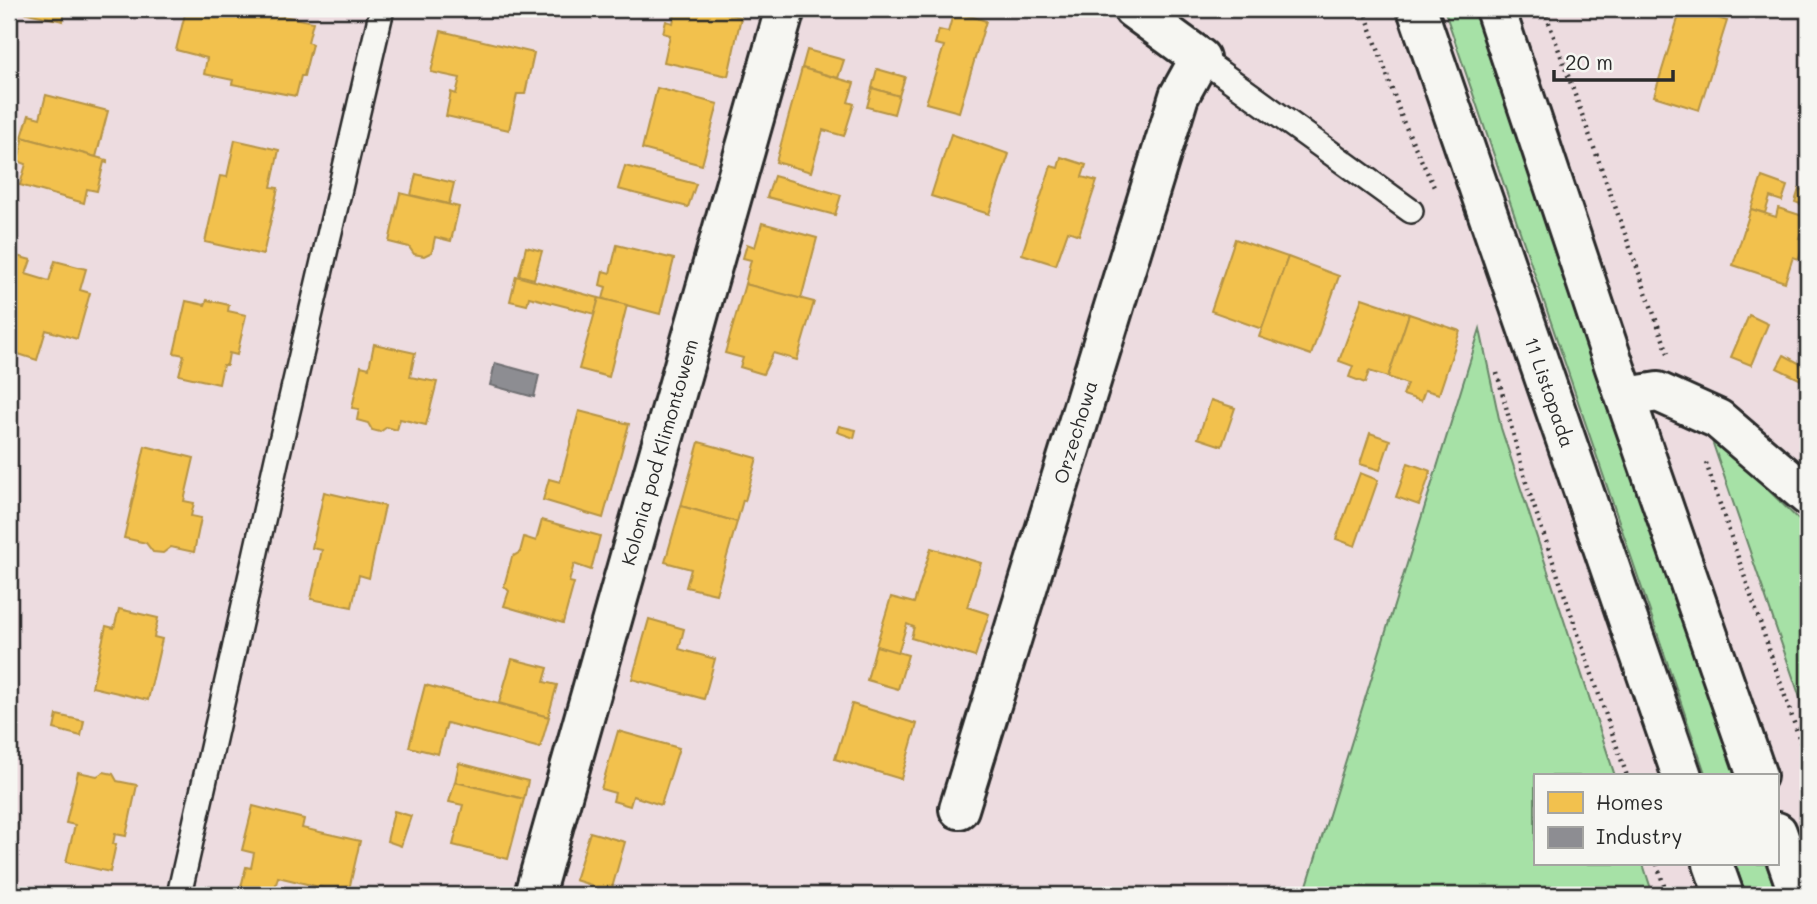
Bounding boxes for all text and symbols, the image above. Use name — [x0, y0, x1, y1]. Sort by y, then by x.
scale bar — [1554, 38, 1674, 82]
text: 20 m — [1565, 48, 1613, 75]
street label: 11 Listopada — [1519, 333, 1581, 451]
street label: Kolonia pod Klimontowem — [615, 336, 703, 568]
street label: Orzechowa — [1047, 377, 1103, 487]
legend — [1534, 774, 1778, 866]
text: Homes — [1596, 788, 1663, 815]
text: Industry — [1596, 822, 1683, 849]

